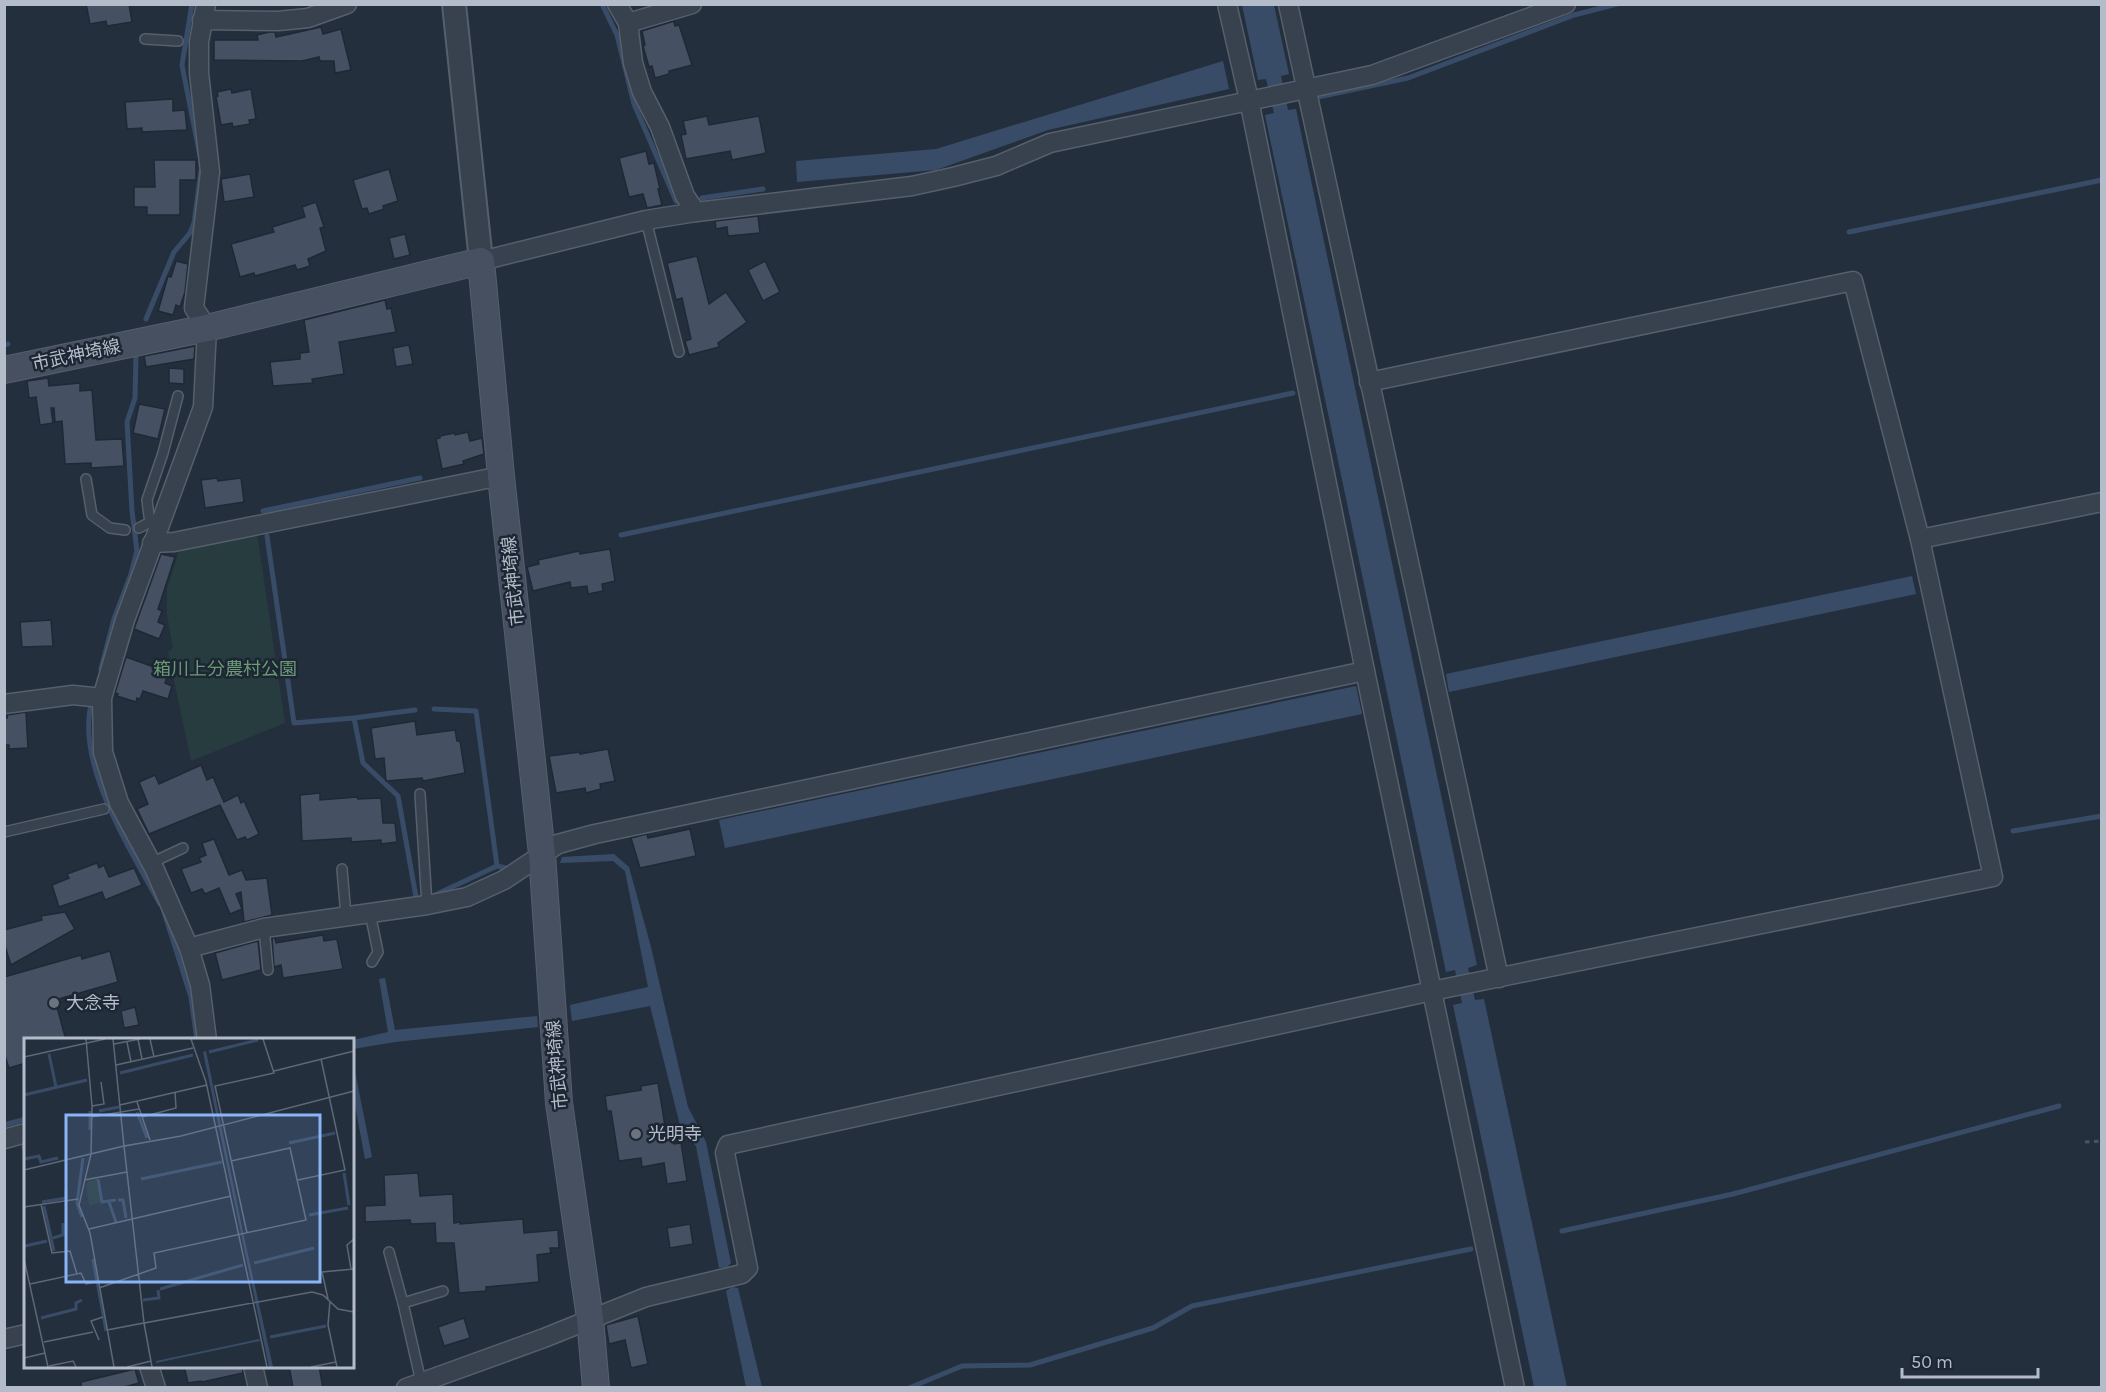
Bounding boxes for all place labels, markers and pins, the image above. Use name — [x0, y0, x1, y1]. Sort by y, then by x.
place label: 大念寺 — [66, 992, 120, 1014]
marker: 大念寺 — [47, 996, 61, 1010]
place label: 光明寺 — [648, 1123, 702, 1145]
marker: 光明寺 — [629, 1127, 643, 1141]

